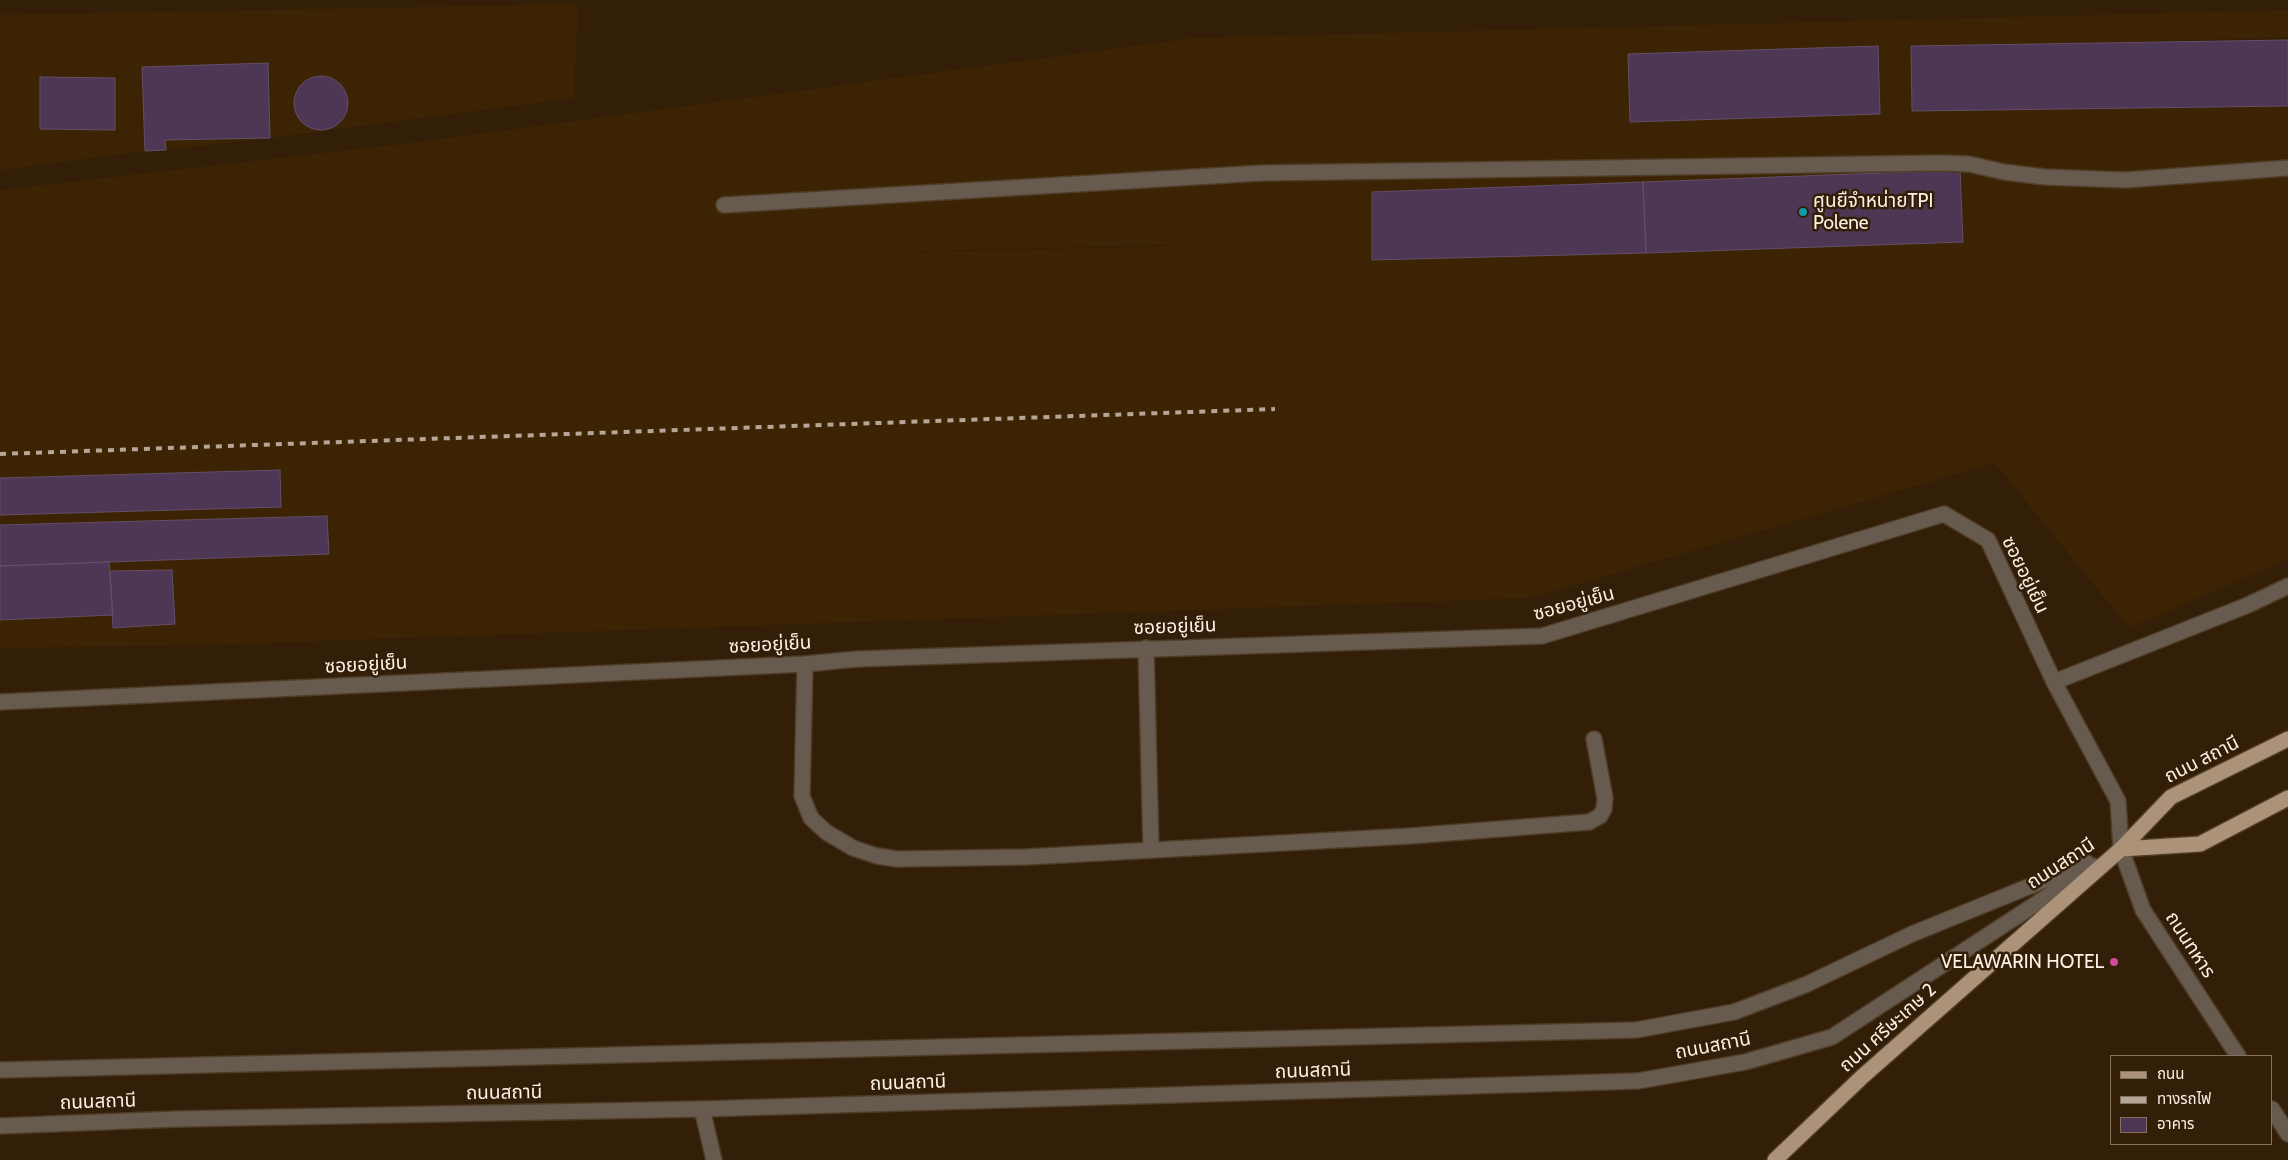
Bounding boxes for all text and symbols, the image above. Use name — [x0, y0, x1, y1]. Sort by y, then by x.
place label: ศูนยืจำหน่ายTPI Polene — [1813, 190, 1933, 234]
marker: ศูนยืจำหน่ายTPI Polene — [1797, 206, 1809, 218]
street label: ซอยอยู่เย็น — [1997, 533, 2053, 617]
street label: ซอยอยู่เย็น — [1531, 582, 1617, 626]
street label: ซอยอยู่เย็น — [1133, 614, 1217, 640]
street label: ซอยอยู่เย็น — [728, 631, 812, 659]
street label: ซอยอยู่เย็น — [324, 651, 408, 679]
street label: ถนน สถานี — [2161, 732, 2243, 788]
street label: ถนนสถานี — [2023, 834, 2099, 894]
street label: ถนนทหาร — [2160, 908, 2220, 982]
place label: VELAWARIN HOTEL — [1941, 951, 2104, 973]
marker: VELAWARIN HOTEL — [2108, 956, 2120, 968]
street label: ถนน ศรีษะเกษ 2 — [1835, 979, 1941, 1077]
street label: ถนนสถานี — [1673, 1028, 1753, 1064]
legend — [2110, 1055, 2273, 1145]
street label: ถนนสถานี — [1274, 1058, 1352, 1084]
text: ถนน — [2157, 1065, 2184, 1083]
street label: ถนนสถานี — [869, 1070, 947, 1096]
street label: ถนนสถานี — [466, 1081, 542, 1105]
street label: ถนนสถานี — [59, 1089, 137, 1115]
text: ทางรถไฟ — [2157, 1090, 2211, 1108]
text: อาคาร — [2157, 1115, 2194, 1133]

